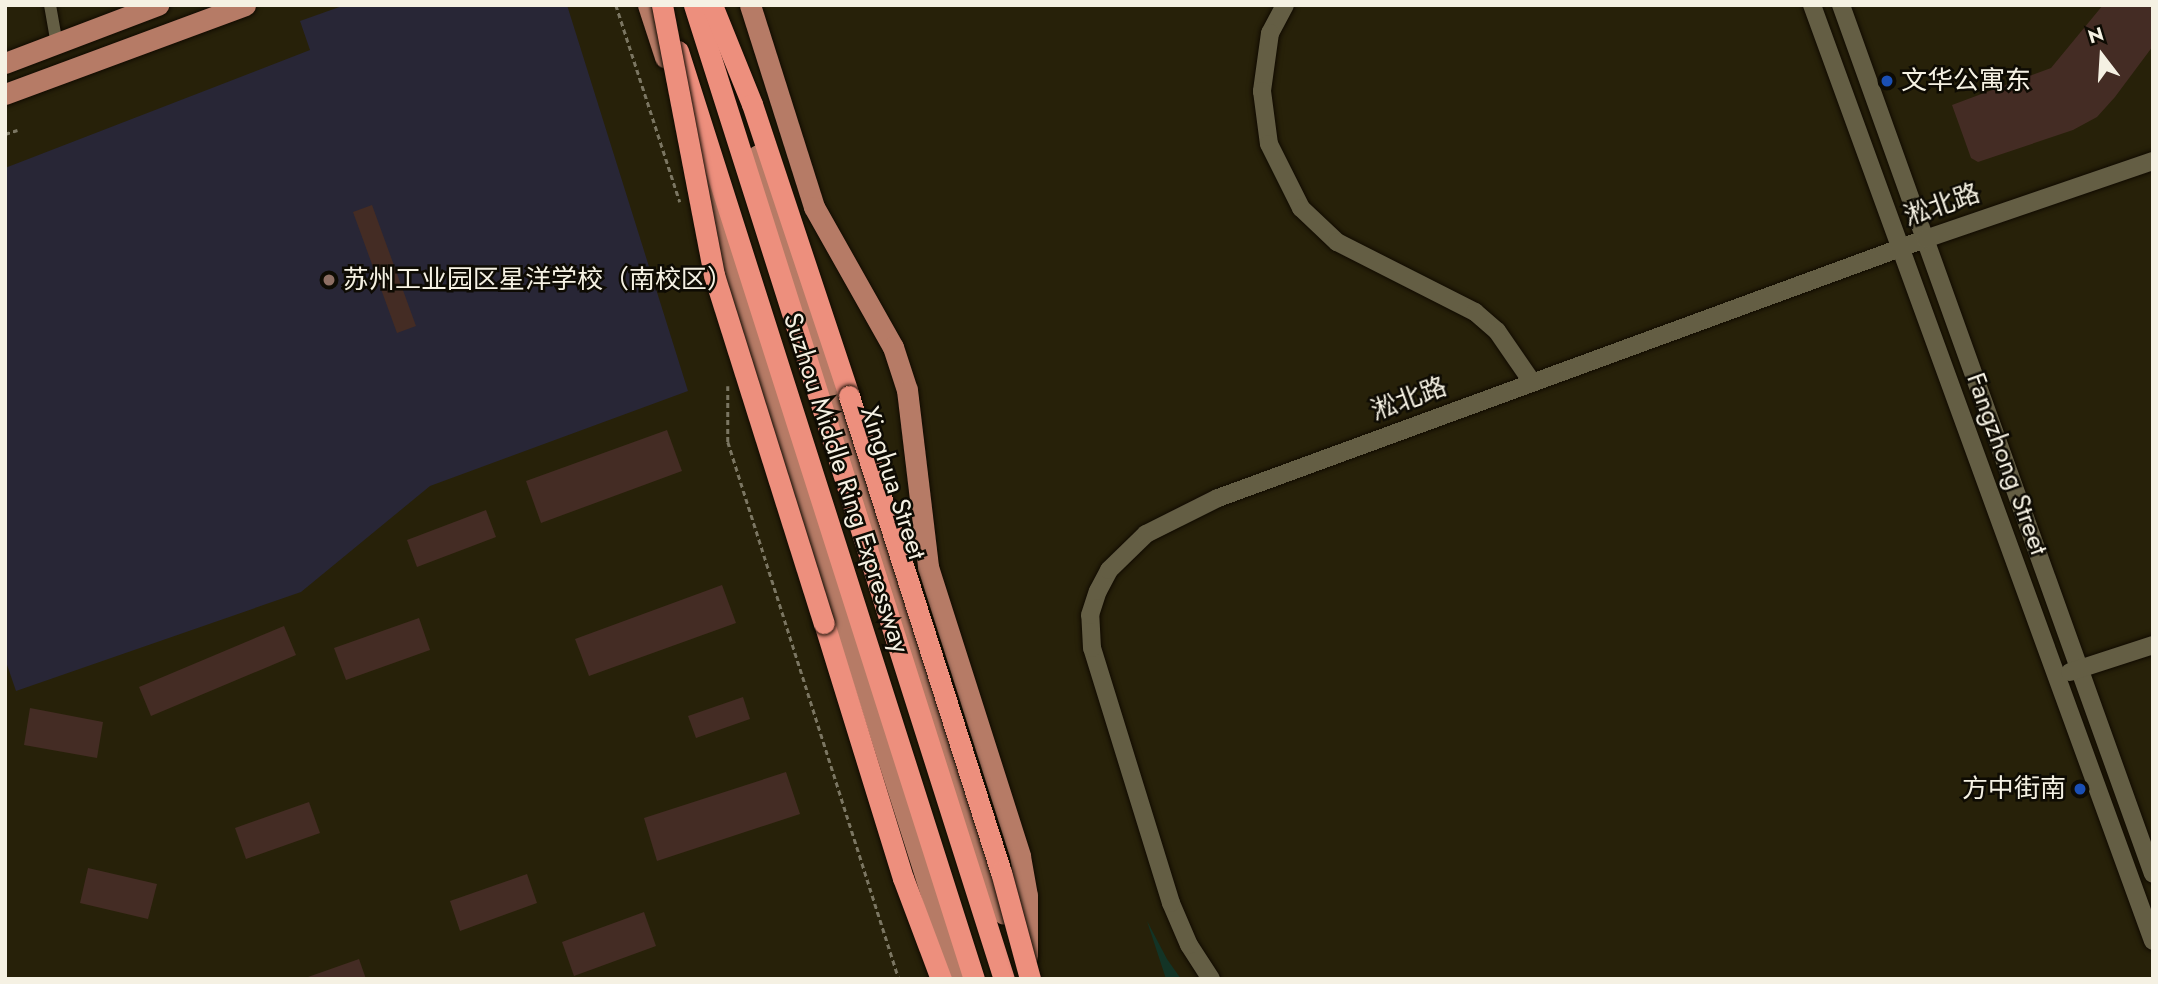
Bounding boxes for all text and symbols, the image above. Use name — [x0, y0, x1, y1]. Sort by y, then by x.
text: N — [2085, 20, 2107, 51]
north arrow — [2067, 21, 2137, 91]
place label: 文华公寓东 — [1901, 65, 2031, 97]
marker: 文华公寓东 — [1879, 73, 1895, 89]
street label: 淞北路 — [1900, 178, 1984, 232]
place label: 苏州工业园区星洋学校（南校区） — [343, 264, 733, 296]
marker: 苏州工业园区星洋学校（南校区） — [321, 272, 337, 288]
street label: Suzhou Middle Ring Expressway — [776, 309, 916, 657]
street label: Fangzhong Street — [1960, 369, 2054, 559]
street label: 淞北路 — [1367, 371, 1451, 427]
street label: Xinghua Street — [854, 402, 932, 564]
place label: 方中街南 — [1962, 773, 2066, 805]
marker: 方中街南 — [2072, 781, 2088, 797]

